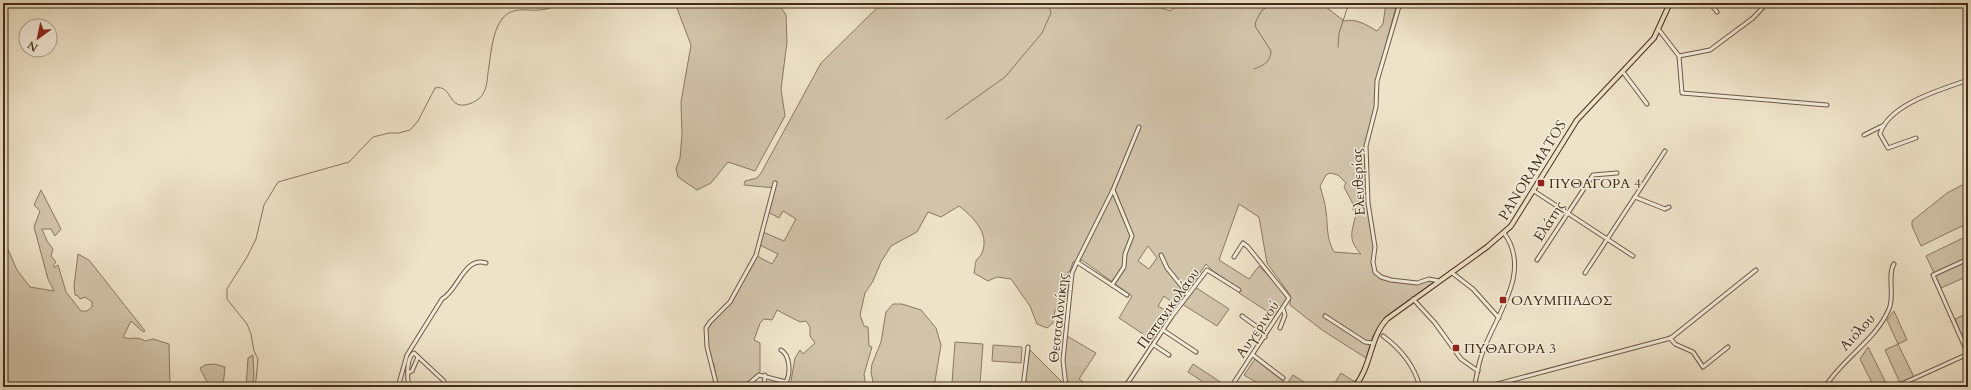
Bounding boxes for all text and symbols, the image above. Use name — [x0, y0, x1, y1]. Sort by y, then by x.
north arrow — [18, 18, 58, 58]
text: N — [24, 37, 41, 55]
street label: PANORAMATOS — [1494, 117, 1571, 224]
street label: Ελευθερίας — [1347, 148, 1370, 216]
place label: ΠΥΘΑΓΟΡΑ 4 — [1549, 174, 1641, 193]
marker: ΠΥΘΑΓΟΡΑ 4 — [1536, 178, 1546, 188]
street label: Ελάτης — [1529, 197, 1569, 245]
street label: Παπανικολάου — [1133, 264, 1204, 353]
street label: Θεσσαλονίκης — [1044, 272, 1073, 364]
place label: ΟΛΥΜΠΙΑΔΟΣ — [1511, 291, 1612, 310]
marker: ΟΛΥΜΠΙΑΔΟΣ — [1498, 295, 1508, 305]
street label: Αυγερινού — [1231, 297, 1283, 362]
street label: Αιόλου — [1835, 310, 1879, 355]
place label: ΠΥΘΑΓΟΡΑ 3 — [1464, 339, 1556, 358]
marker: ΠΥΘΑΓΟΡΑ 3 — [1451, 343, 1461, 353]

